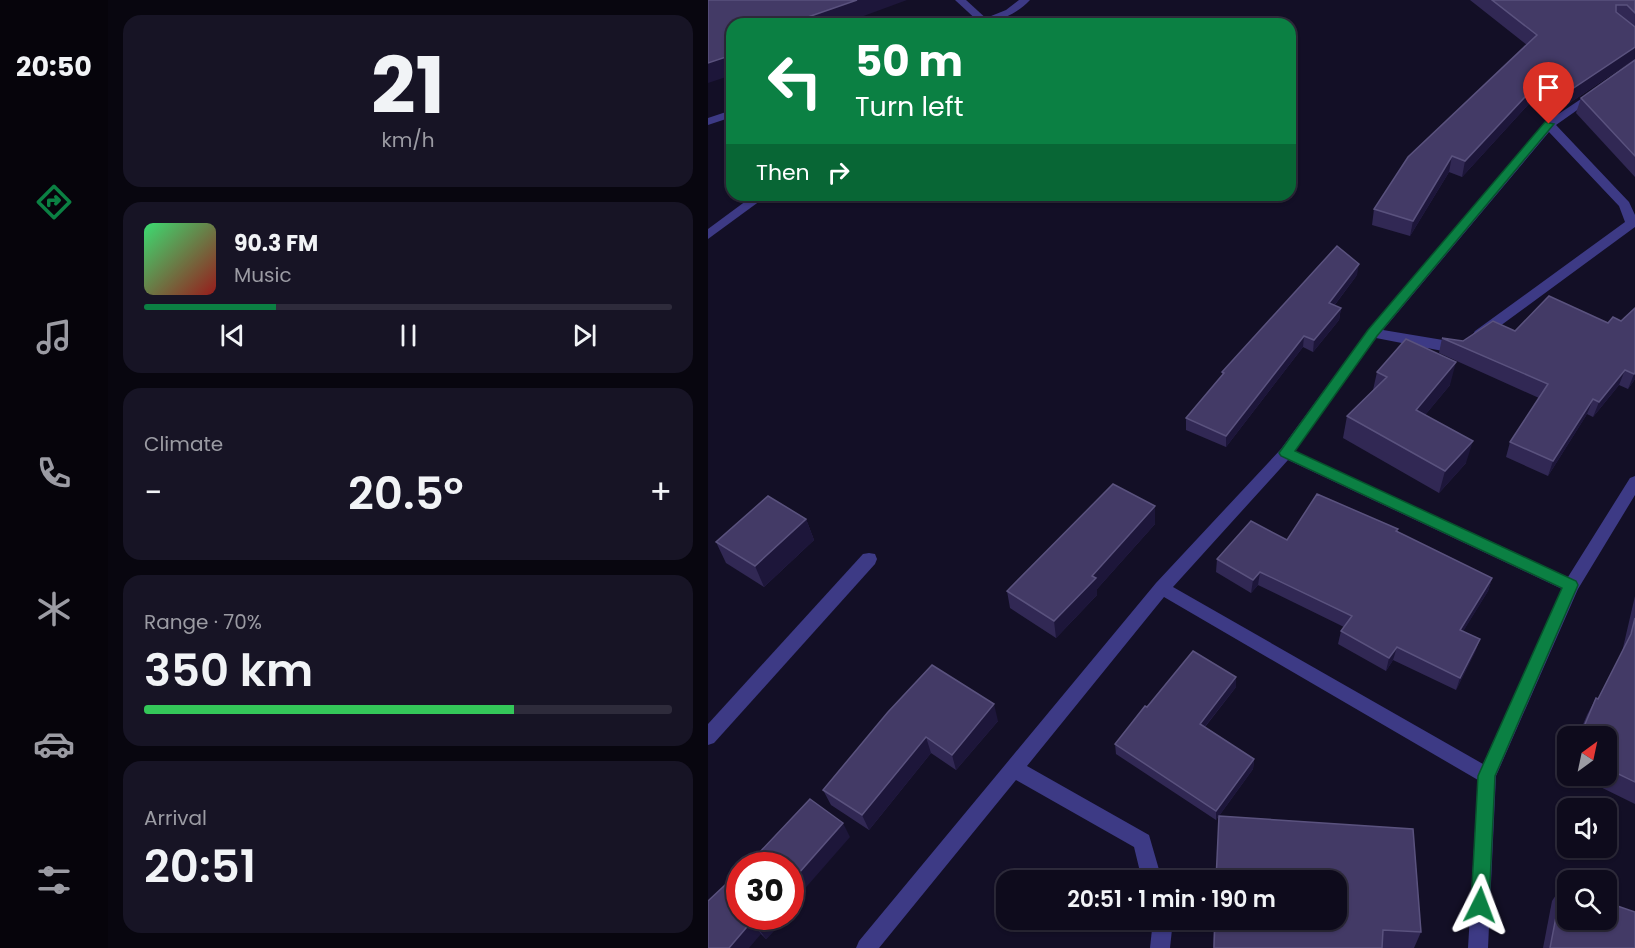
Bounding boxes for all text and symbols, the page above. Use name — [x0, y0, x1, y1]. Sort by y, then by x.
text: 21 — [371, 31, 445, 140]
text: 50 m — [855, 32, 963, 91]
icon: left — [756, 42, 834, 120]
text: 20:50 — [16, 48, 92, 85]
pin — [1523, 62, 1574, 124]
icon: arrive — [1532, 71, 1565, 104]
text: Turn left — [855, 88, 964, 125]
text: km/h — [381, 126, 435, 154]
icon: right — [822, 156, 855, 189]
text: Then — [756, 157, 810, 188]
icon: directions — [33, 181, 75, 223]
text: 90.3 FM — [234, 228, 318, 259]
text: Music — [234, 261, 292, 289]
icon: music — [33, 316, 75, 358]
icon: previous — [216, 319, 249, 352]
icon: pause — [392, 319, 425, 352]
icon: next — [568, 319, 601, 352]
text: Climate — [144, 430, 223, 458]
icon: phone — [33, 452, 75, 494]
text: 20.5° — [348, 462, 464, 525]
text: − — [144, 469, 162, 516]
text: + — [649, 469, 672, 516]
icon: climate — [33, 588, 75, 630]
text: Range · 70% — [144, 608, 262, 636]
text: 350 km — [144, 639, 313, 702]
icon: car — [33, 723, 75, 765]
north arrow — [1557, 726, 1617, 786]
map controls — [1557, 726, 1617, 930]
button: sound — [1557, 798, 1617, 858]
text: Arrival — [144, 804, 207, 832]
text: 20:51 — [144, 835, 256, 898]
speed limit sign: 30 — [726, 852, 804, 930]
icon: filters — [33, 859, 75, 901]
button: search — [1557, 870, 1617, 930]
position arrow — [1448, 873, 1512, 937]
text: 20:51 · 1 min · 190 m — [1067, 884, 1276, 915]

